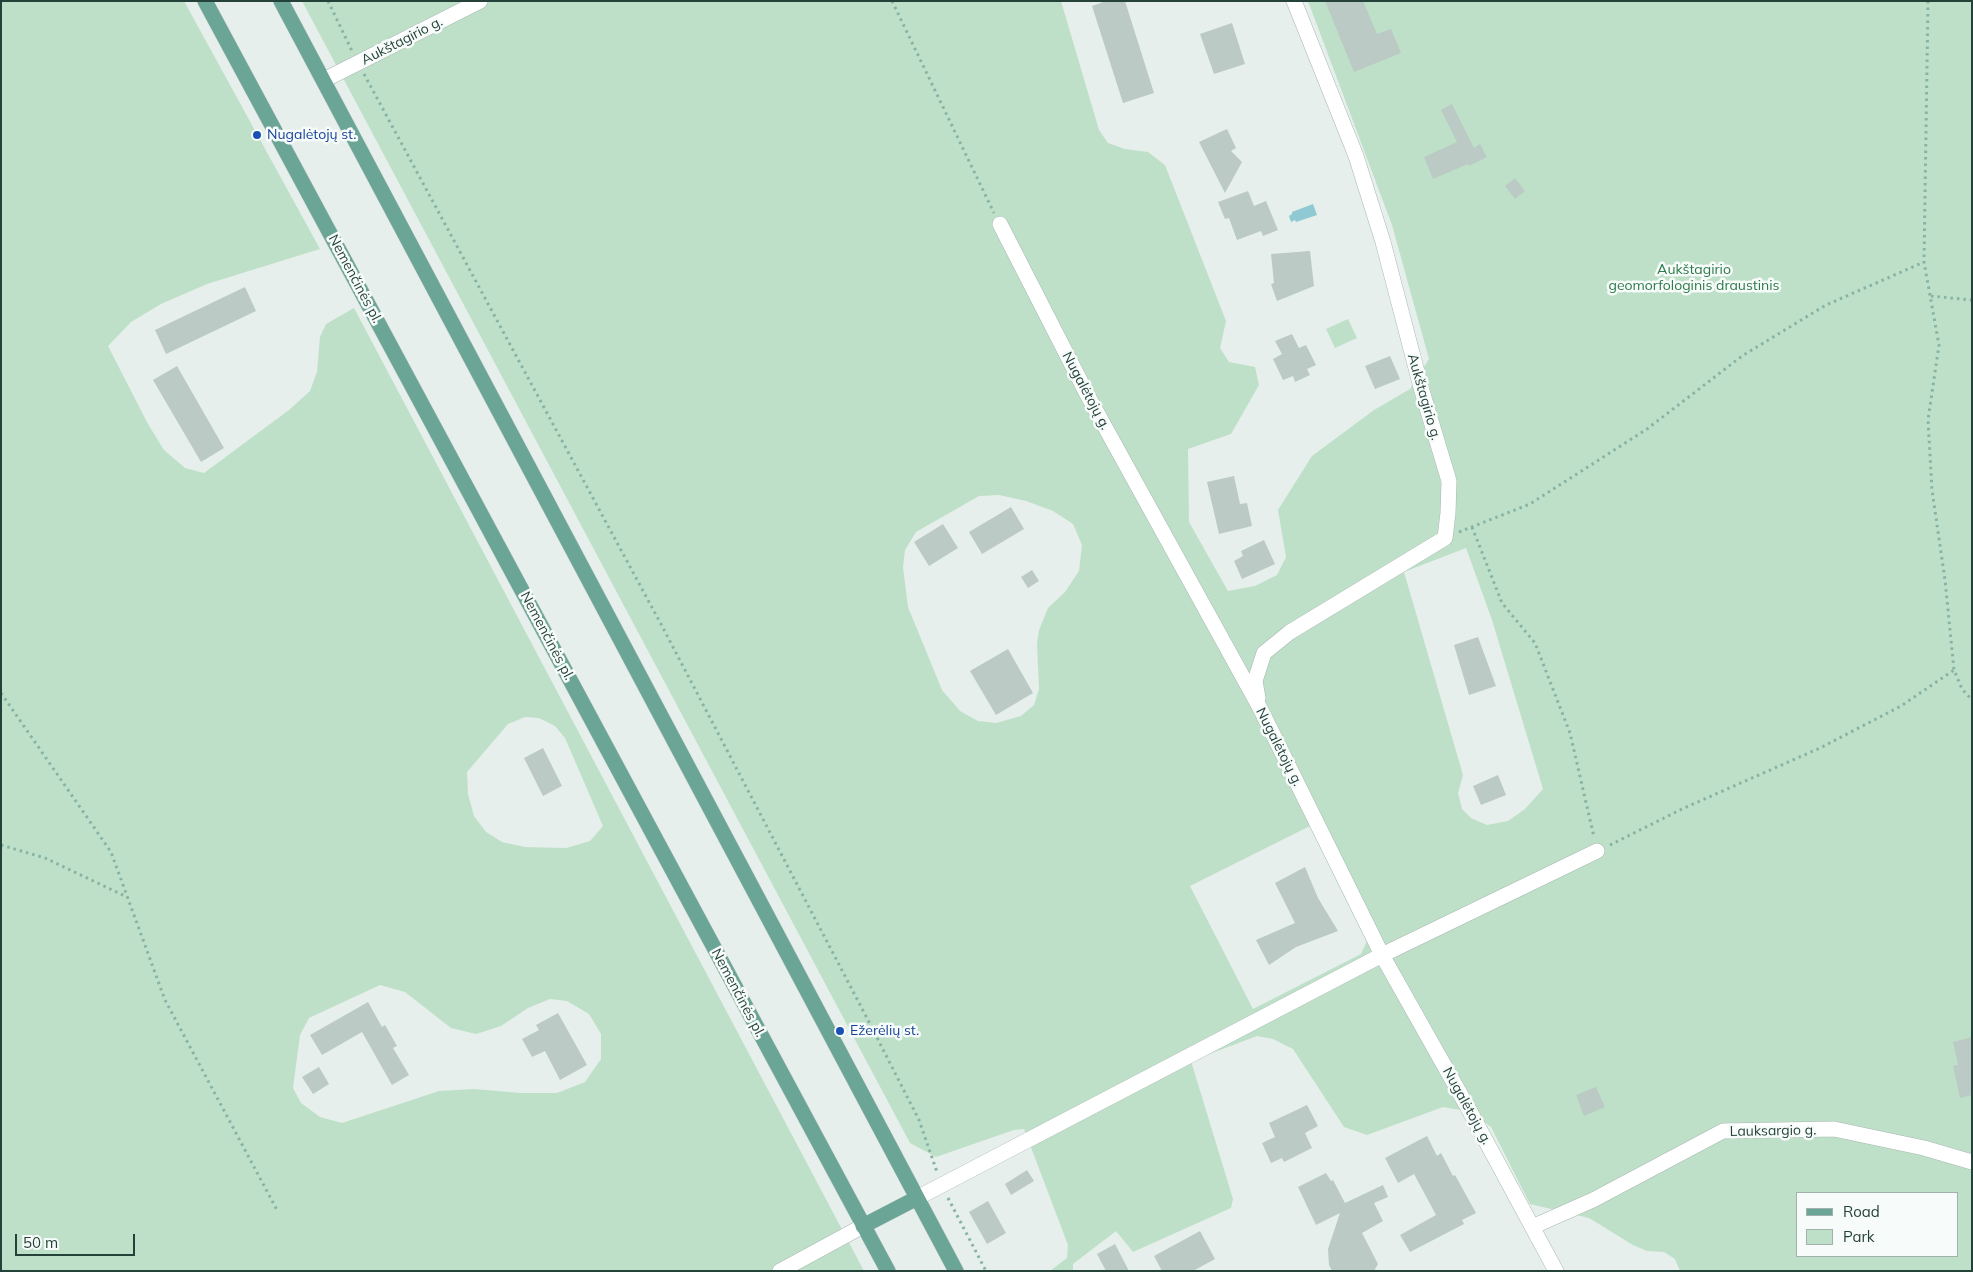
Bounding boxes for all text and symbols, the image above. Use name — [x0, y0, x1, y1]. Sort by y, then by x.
street label: Aukštagirio g. — [358, 13, 446, 69]
place label: Nugalėtojų st. — [267, 127, 356, 143]
marker: Nugalėtojų st. — [251, 129, 263, 141]
street label: Nemenčinės pl. — [325, 232, 385, 326]
park label: Aukštagirio geomorfologinis draustinis — [1608, 262, 1780, 294]
street label: Nugalėtojų g. — [1058, 349, 1114, 433]
street label: Aukštagirio g. — [1404, 352, 1444, 442]
street label: Nemenčinės pl. — [517, 589, 577, 683]
street label: Nugalėtojų g. — [1252, 705, 1306, 789]
street label: Nemenčinės pl. — [708, 946, 768, 1040]
place label: Ežerėlių st. — [850, 1023, 919, 1039]
marker: Ežerėlių st. — [834, 1025, 846, 1037]
street label: Nugalėtojų g. — [1439, 1064, 1495, 1148]
street label: Lauksargio g. — [1730, 1122, 1816, 1140]
legend — [1796, 1192, 1958, 1257]
text: Road — [1843, 1202, 1880, 1221]
scale bar — [18, 1224, 138, 1256]
text: Park — [1843, 1227, 1875, 1246]
text: 50 m — [23, 1233, 58, 1252]

